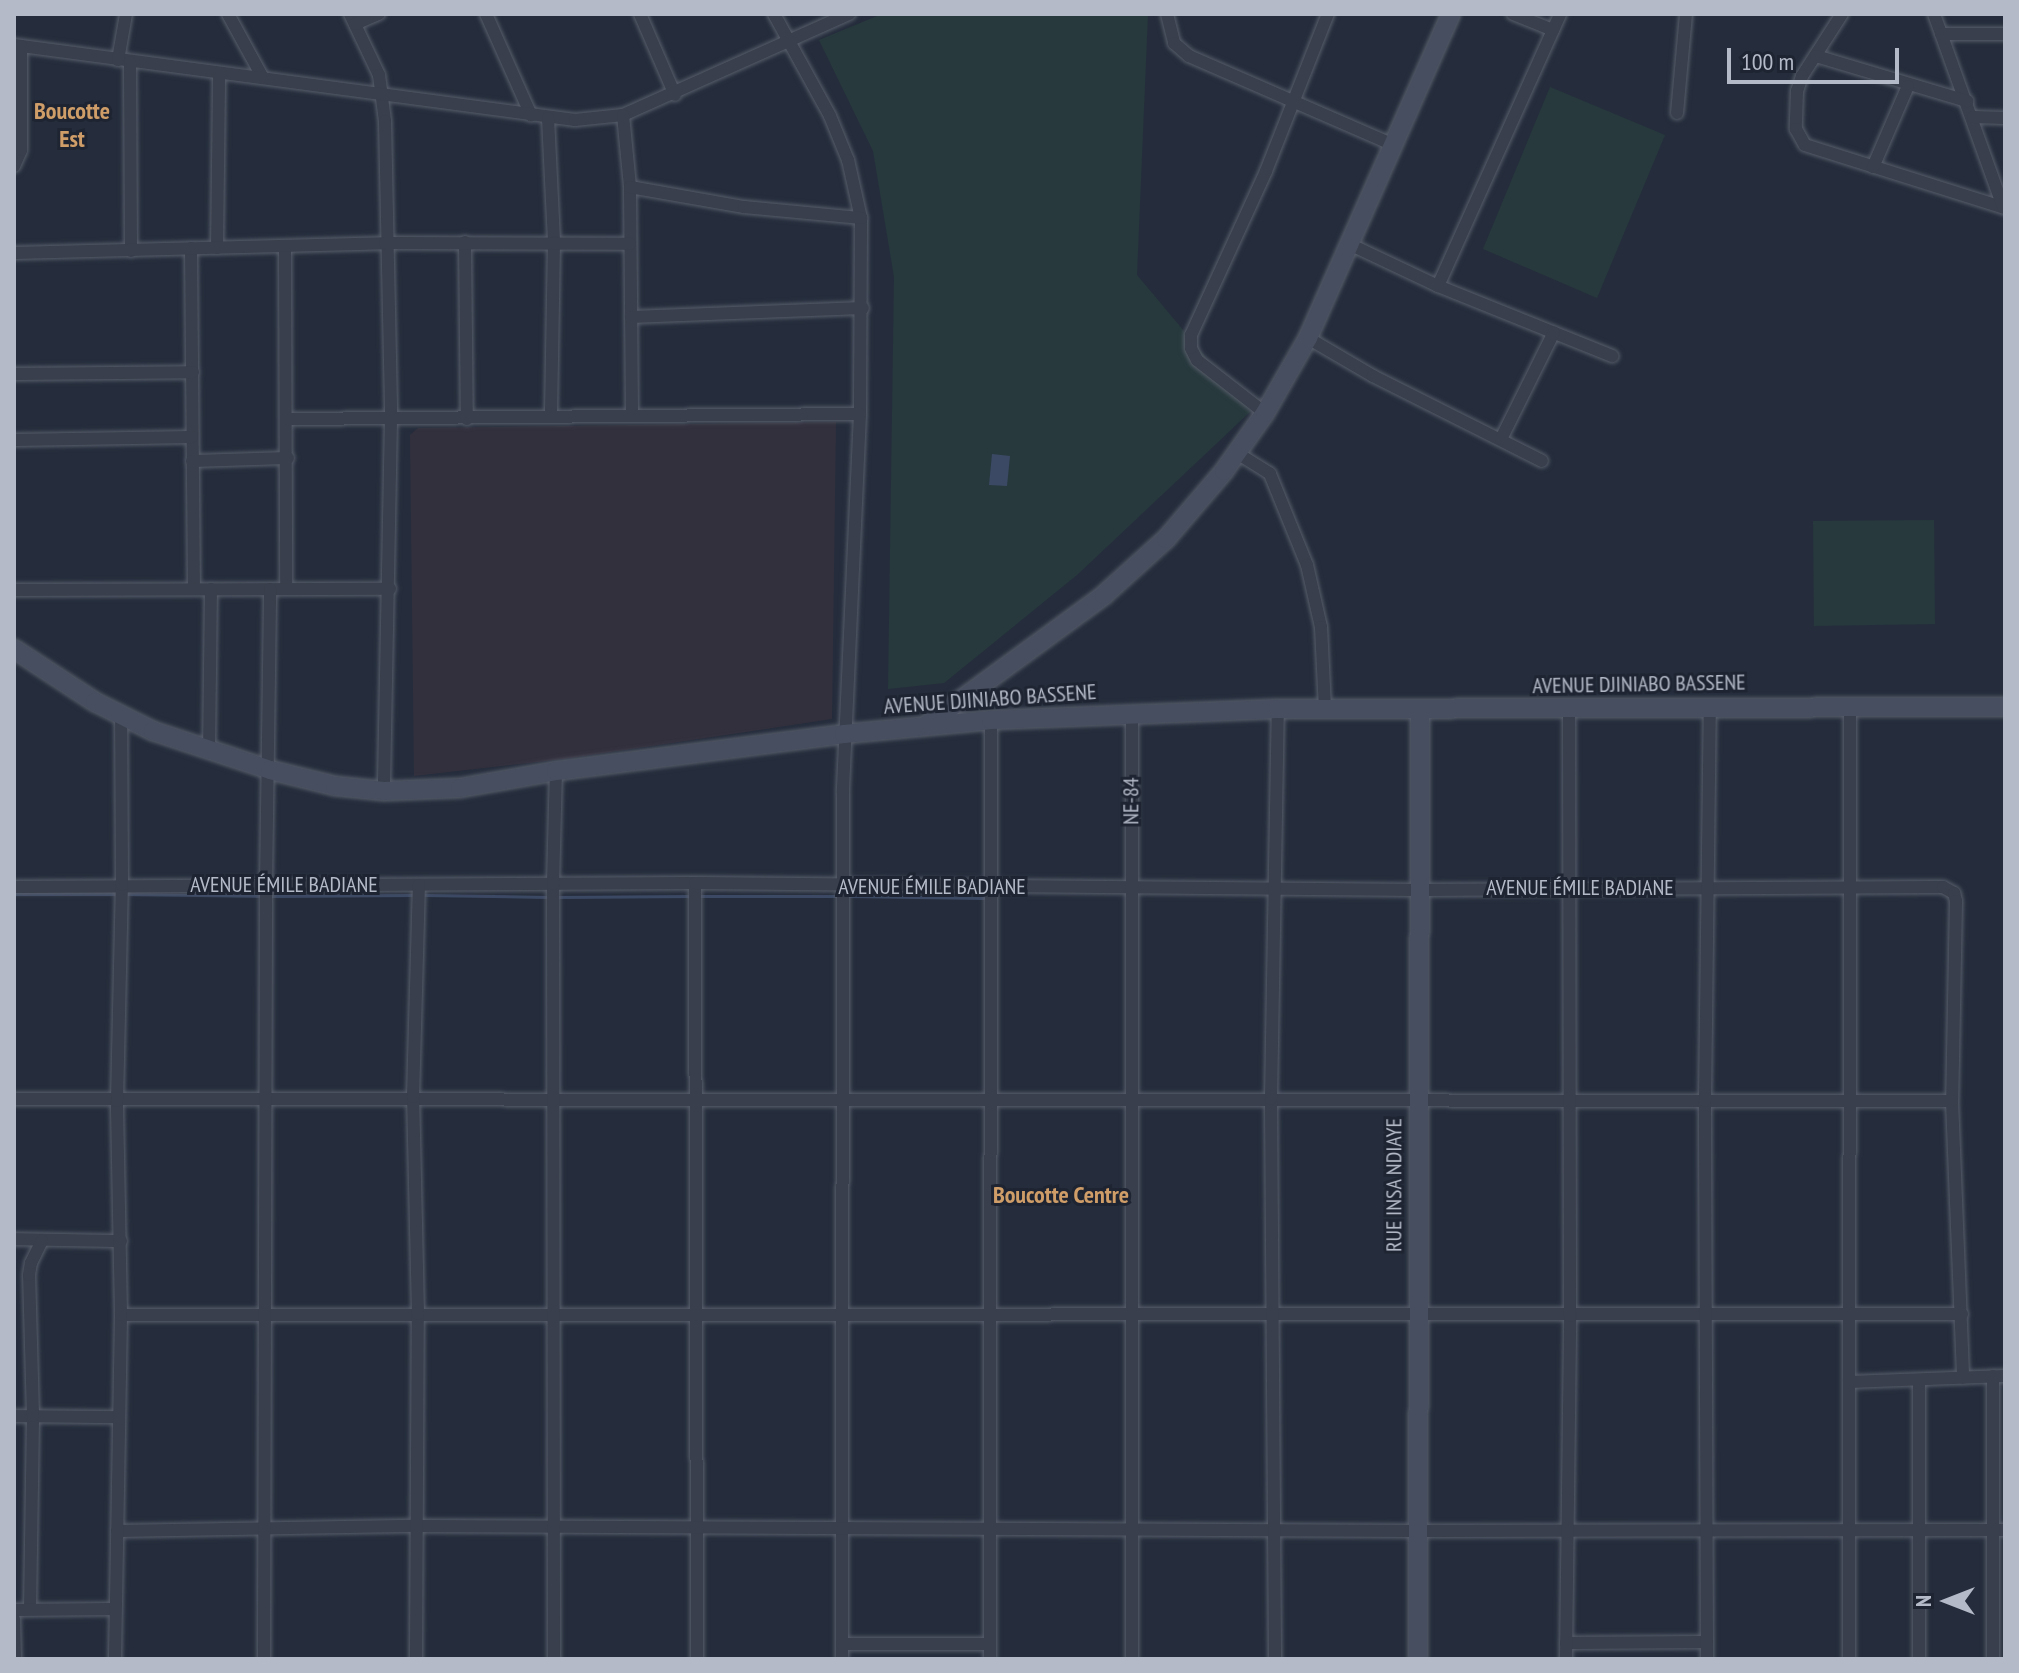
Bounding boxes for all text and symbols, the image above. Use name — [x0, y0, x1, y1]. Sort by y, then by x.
scale bar — [1731, 32, 1903, 82]
text: 100 m — [1741, 46, 1794, 77]
district label: Boucotte Est — [34, 97, 110, 153]
street label: AVENUE DJINIABO BASSENE — [1532, 669, 1746, 699]
street label: AVENUE DJINIABO BASSENE — [883, 678, 1097, 720]
street label: NE-84 — [1118, 777, 1144, 825]
street label: AVENUE ÉMILE BADIANE — [190, 872, 378, 898]
street label: AVENUE ÉMILE BADIANE — [838, 874, 1026, 900]
street label: AVENUE ÉMILE BADIANE — [1486, 875, 1674, 901]
street label: RUE INSA NDIAYE — [1381, 1118, 1407, 1252]
district label: Boucotte Centre — [993, 1181, 1129, 1209]
north arrow — [1907, 1561, 1987, 1641]
text: N — [1909, 1595, 1937, 1607]

